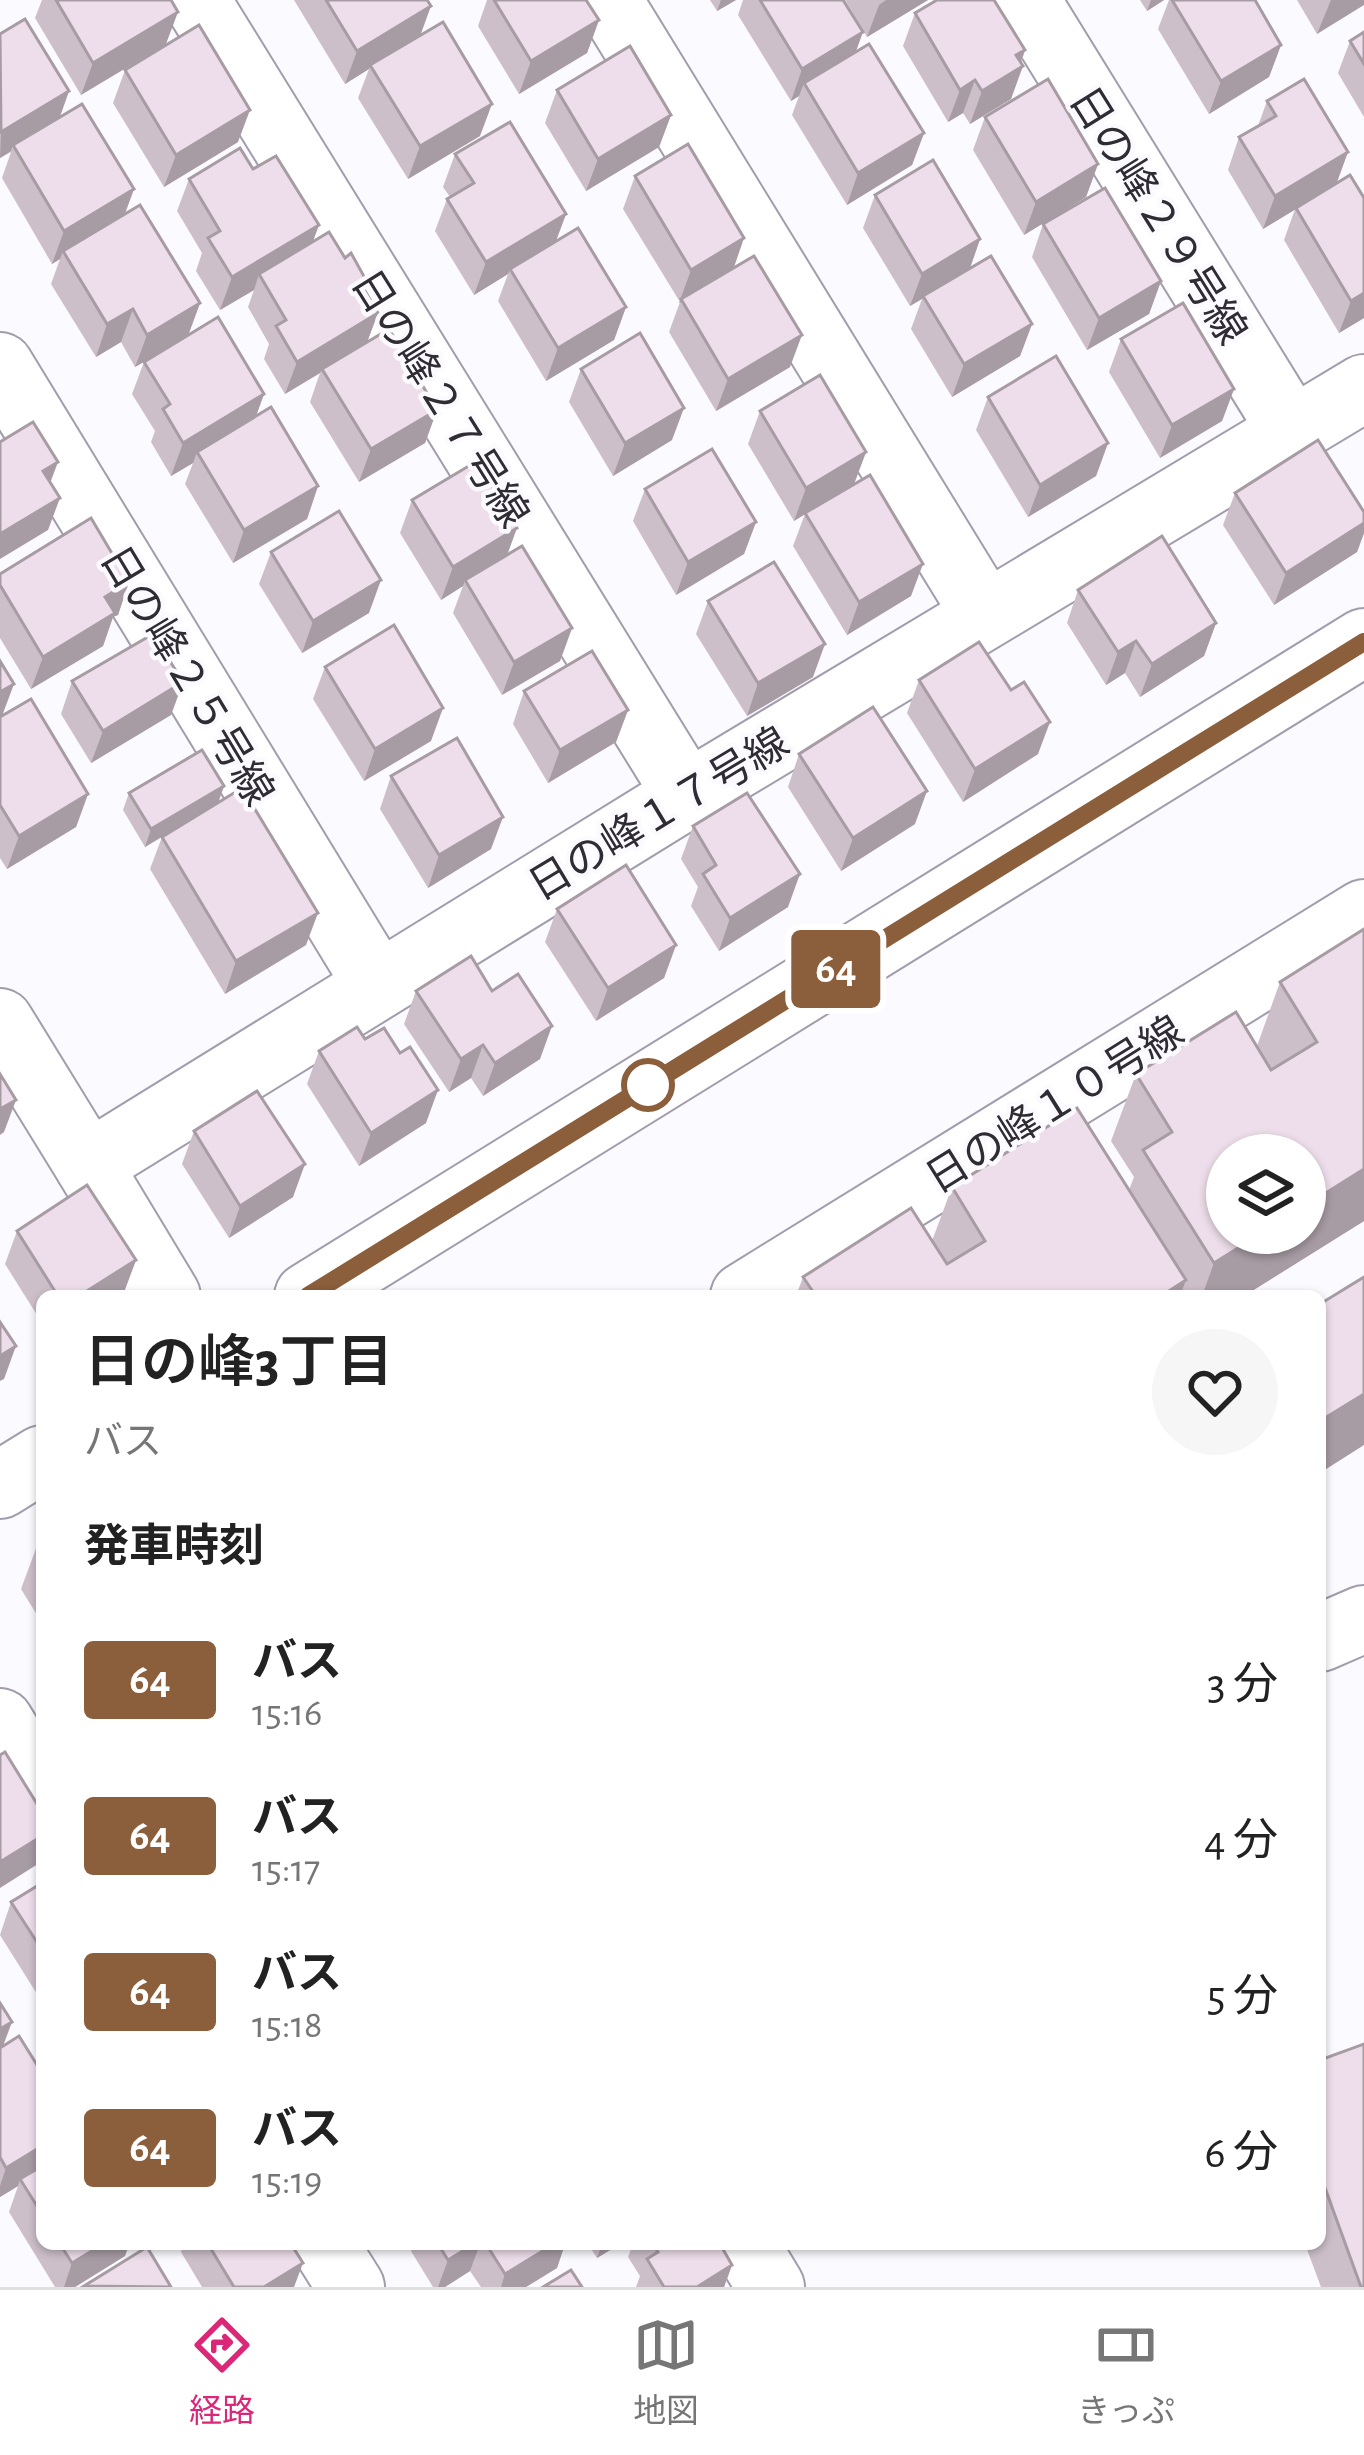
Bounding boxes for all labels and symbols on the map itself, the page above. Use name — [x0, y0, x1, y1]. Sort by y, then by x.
street label: 日の峰２９号線 — [1062, 79, 1255, 352]
street label: 日の峰２７号線 — [344, 262, 537, 535]
street label: 日の峰２５号線 — [93, 538, 282, 813]
street label: 日の峰１７号線 — [521, 719, 796, 908]
line badge: 64 — [782, 930, 890, 1008]
street label: 日の峰１０号線 — [918, 1008, 1191, 1201]
unlabelled marker — [623, 1060, 673, 1110]

